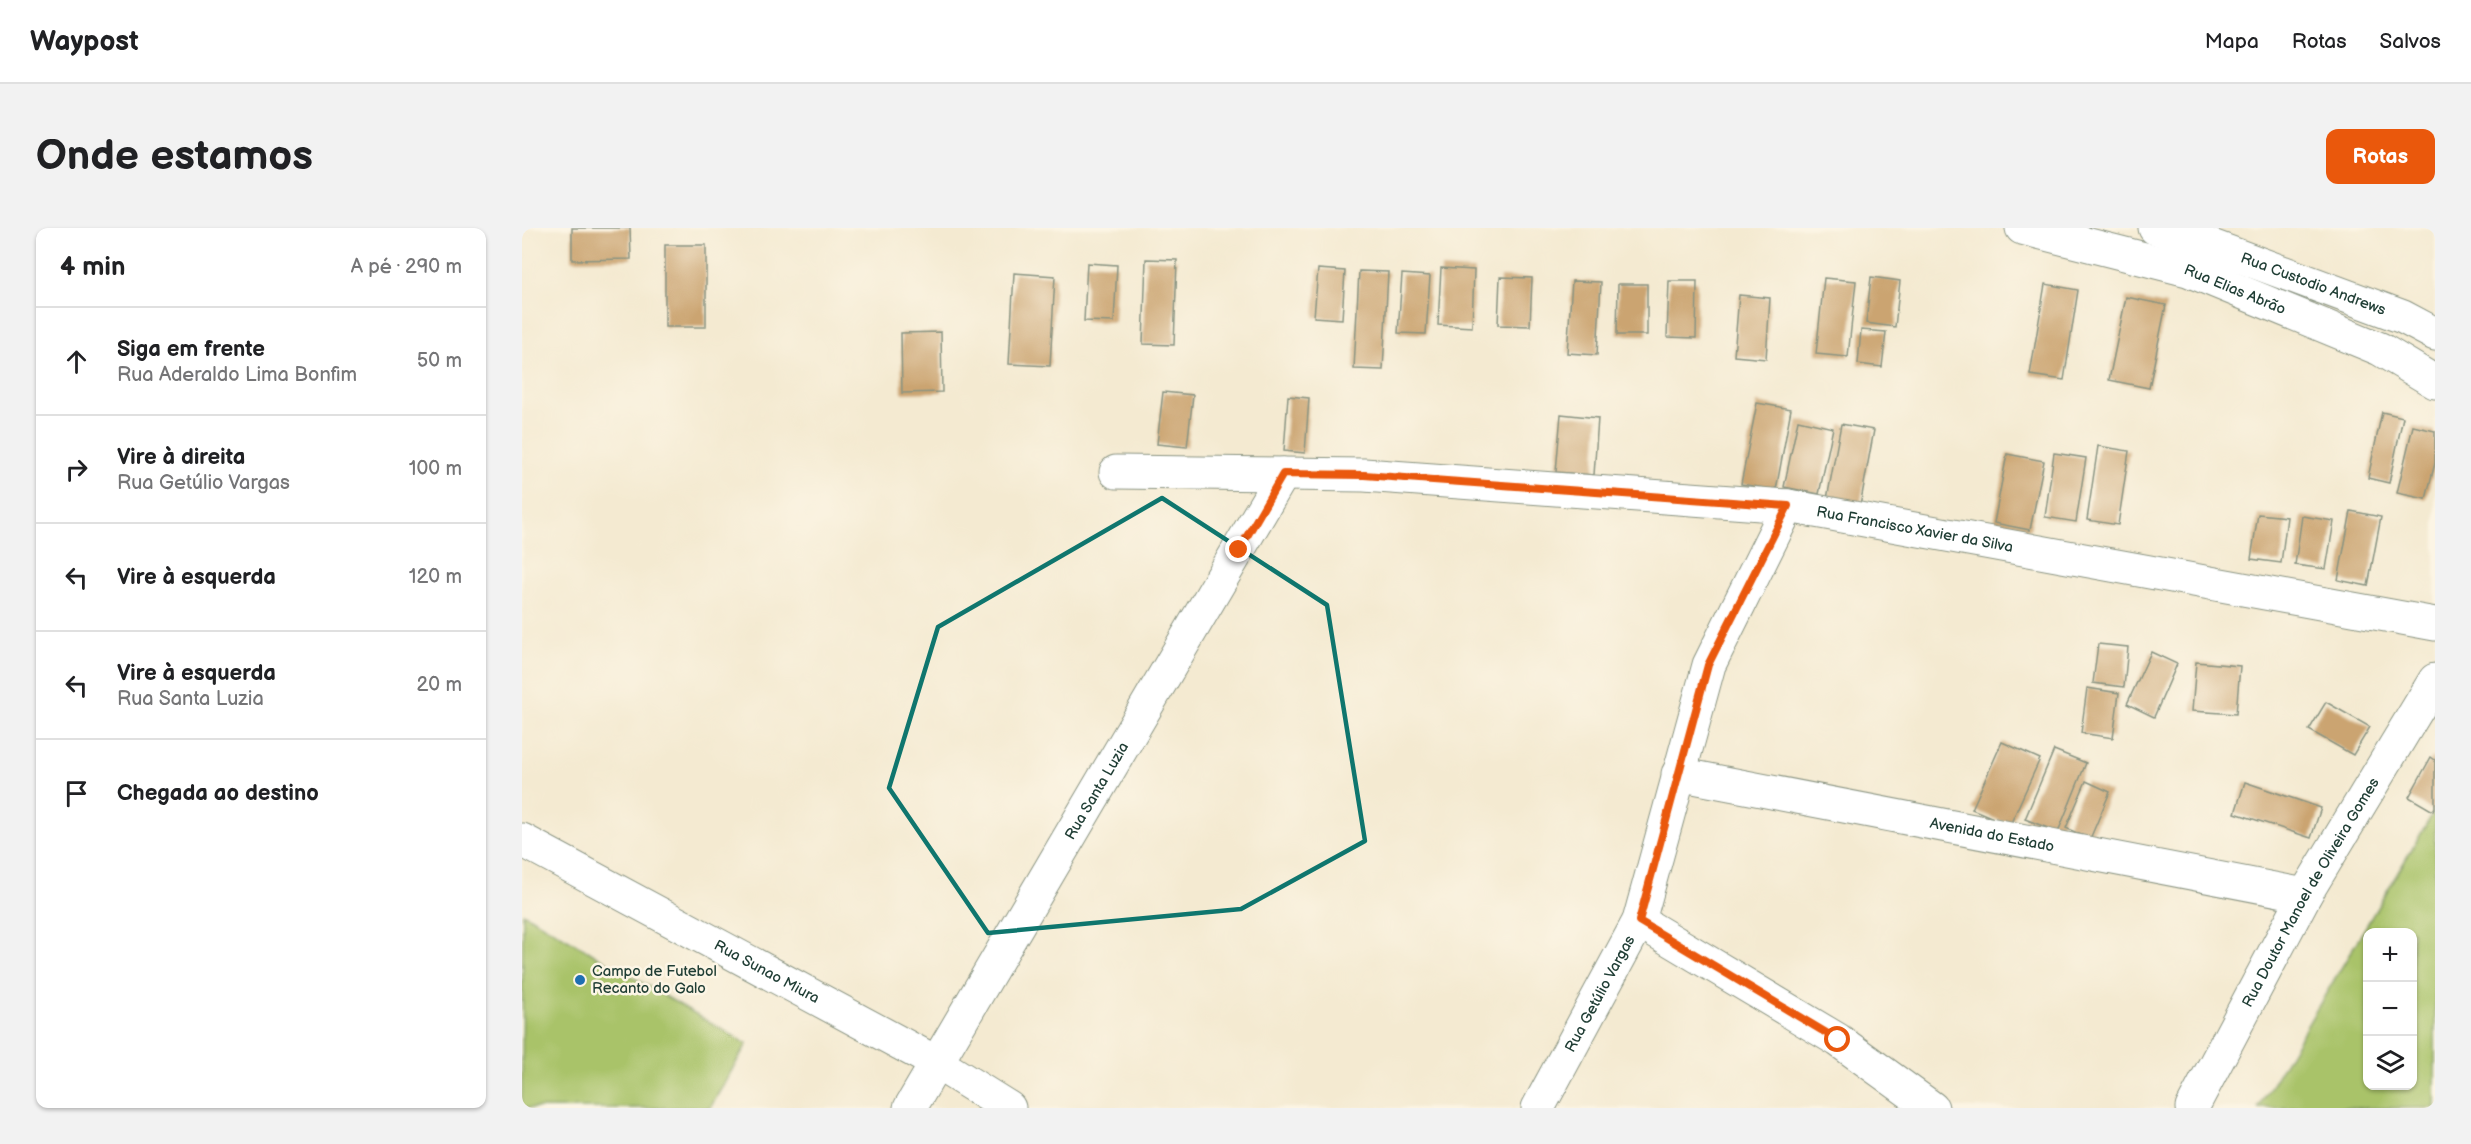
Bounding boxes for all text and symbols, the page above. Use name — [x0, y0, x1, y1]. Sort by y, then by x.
text: Waypost — [30, 25, 139, 58]
text: Mapa — [2205, 29, 2259, 54]
text: Rotas — [2292, 29, 2347, 54]
text: Salvos — [2380, 29, 2441, 54]
button: Rotas — [2326, 129, 2435, 184]
text: Onde estamos — [36, 131, 313, 182]
street label: Rua Custodio Andrews — [2238, 248, 2389, 320]
text: 4 min — [60, 252, 125, 283]
text: A pé · 290 m — [351, 255, 462, 279]
street label: Rua Elias Abrão — [2181, 260, 2289, 319]
text: Siga em frente — [117, 336, 265, 363]
icon: ahead — [60, 345, 93, 378]
text: 50 m — [417, 349, 462, 373]
text: Rua Aderaldo Lima Bonfim — [117, 363, 357, 387]
text: Vire à direita — [117, 444, 245, 471]
icon: right — [60, 453, 93, 486]
text: 100 m — [409, 457, 462, 481]
text: Rua Getúlio Vargas — [117, 471, 290, 495]
street label: Rua Francisco Xavier da Silva — [1815, 502, 2015, 556]
route end — [1225, 536, 1251, 562]
icon: left — [60, 561, 93, 594]
text: Vire à esquerda — [117, 564, 276, 591]
text: 120 m — [409, 565, 462, 589]
text: Vire à esquerda — [117, 660, 276, 687]
icon: left — [60, 669, 93, 702]
text: 20 m — [417, 673, 462, 697]
text: Rua Santa Luzia — [117, 687, 264, 711]
street label: Rua Santa Luzia — [1060, 738, 1133, 843]
street label: Rua Doutor Manoel de Oliveira Gomes — [2238, 774, 2383, 1010]
icon: arrive — [60, 777, 93, 810]
text: Chegada ao destino — [117, 780, 319, 807]
street label: Avenida do Estado — [1928, 813, 2056, 856]
map controls — [2363, 928, 2417, 1090]
button: + — [2363, 928, 2417, 982]
street label: Rua Getúlio Vargas — [1561, 931, 1639, 1055]
street label: Rua Sunao Miura — [711, 936, 823, 1008]
place label: Campo de Futebol Recanto do Galo — [592, 962, 717, 998]
marker: Campo de Futebol Recanto do Galo — [573, 973, 587, 987]
button: − — [2363, 982, 2417, 1036]
route start — [1824, 1026, 1850, 1052]
button: layers — [2363, 1036, 2417, 1090]

